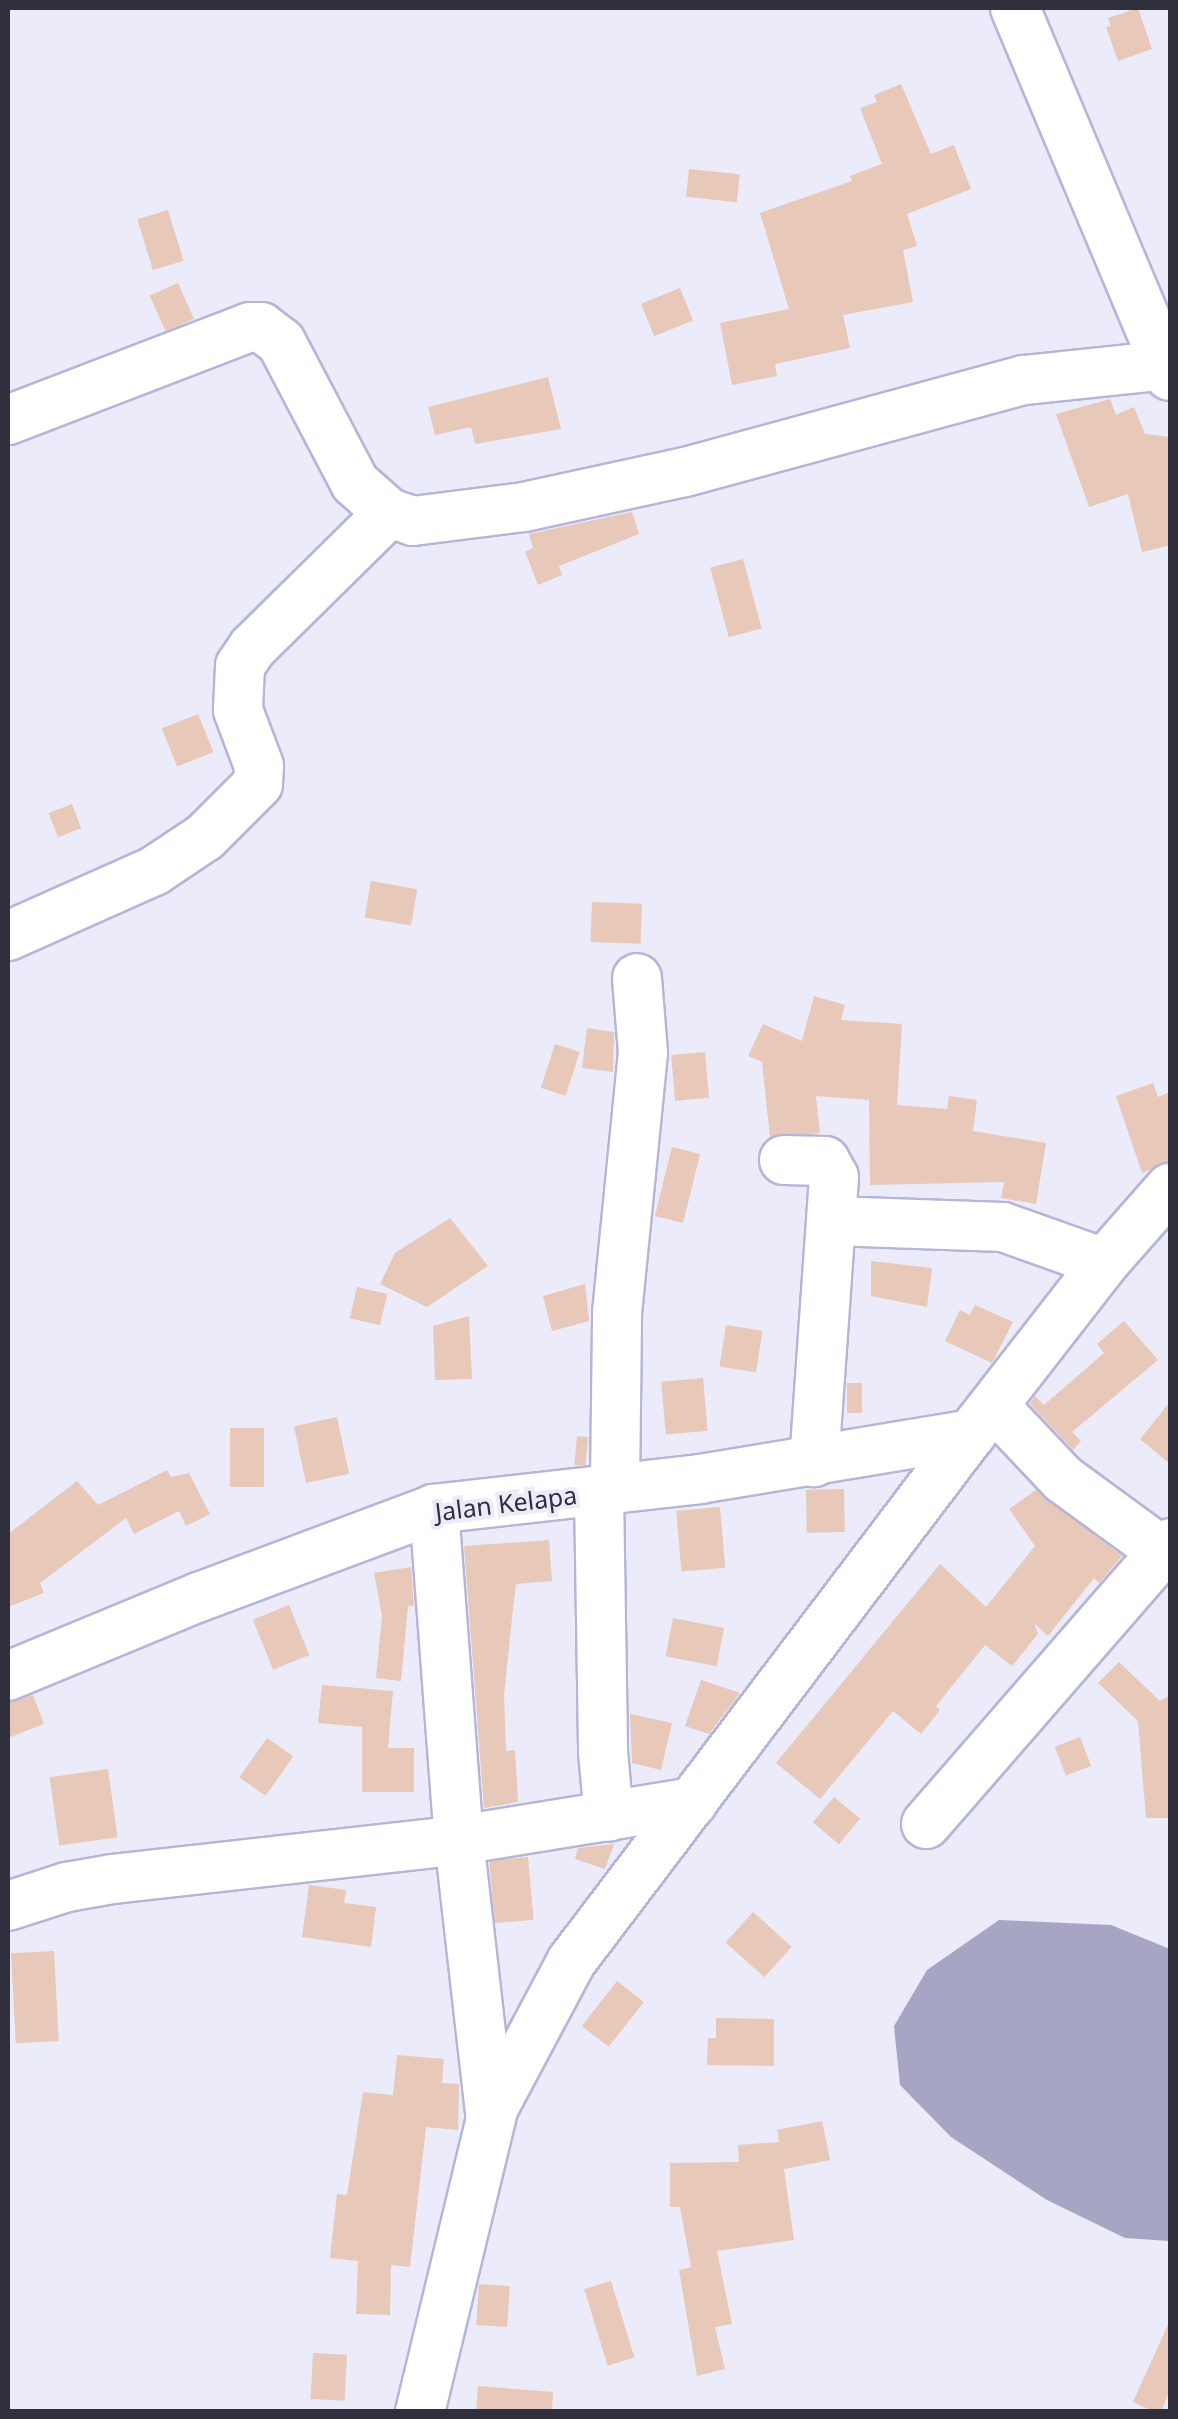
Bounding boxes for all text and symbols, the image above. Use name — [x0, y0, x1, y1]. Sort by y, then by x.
street label: Jalan Kelapa — [433, 1479, 579, 1527]

